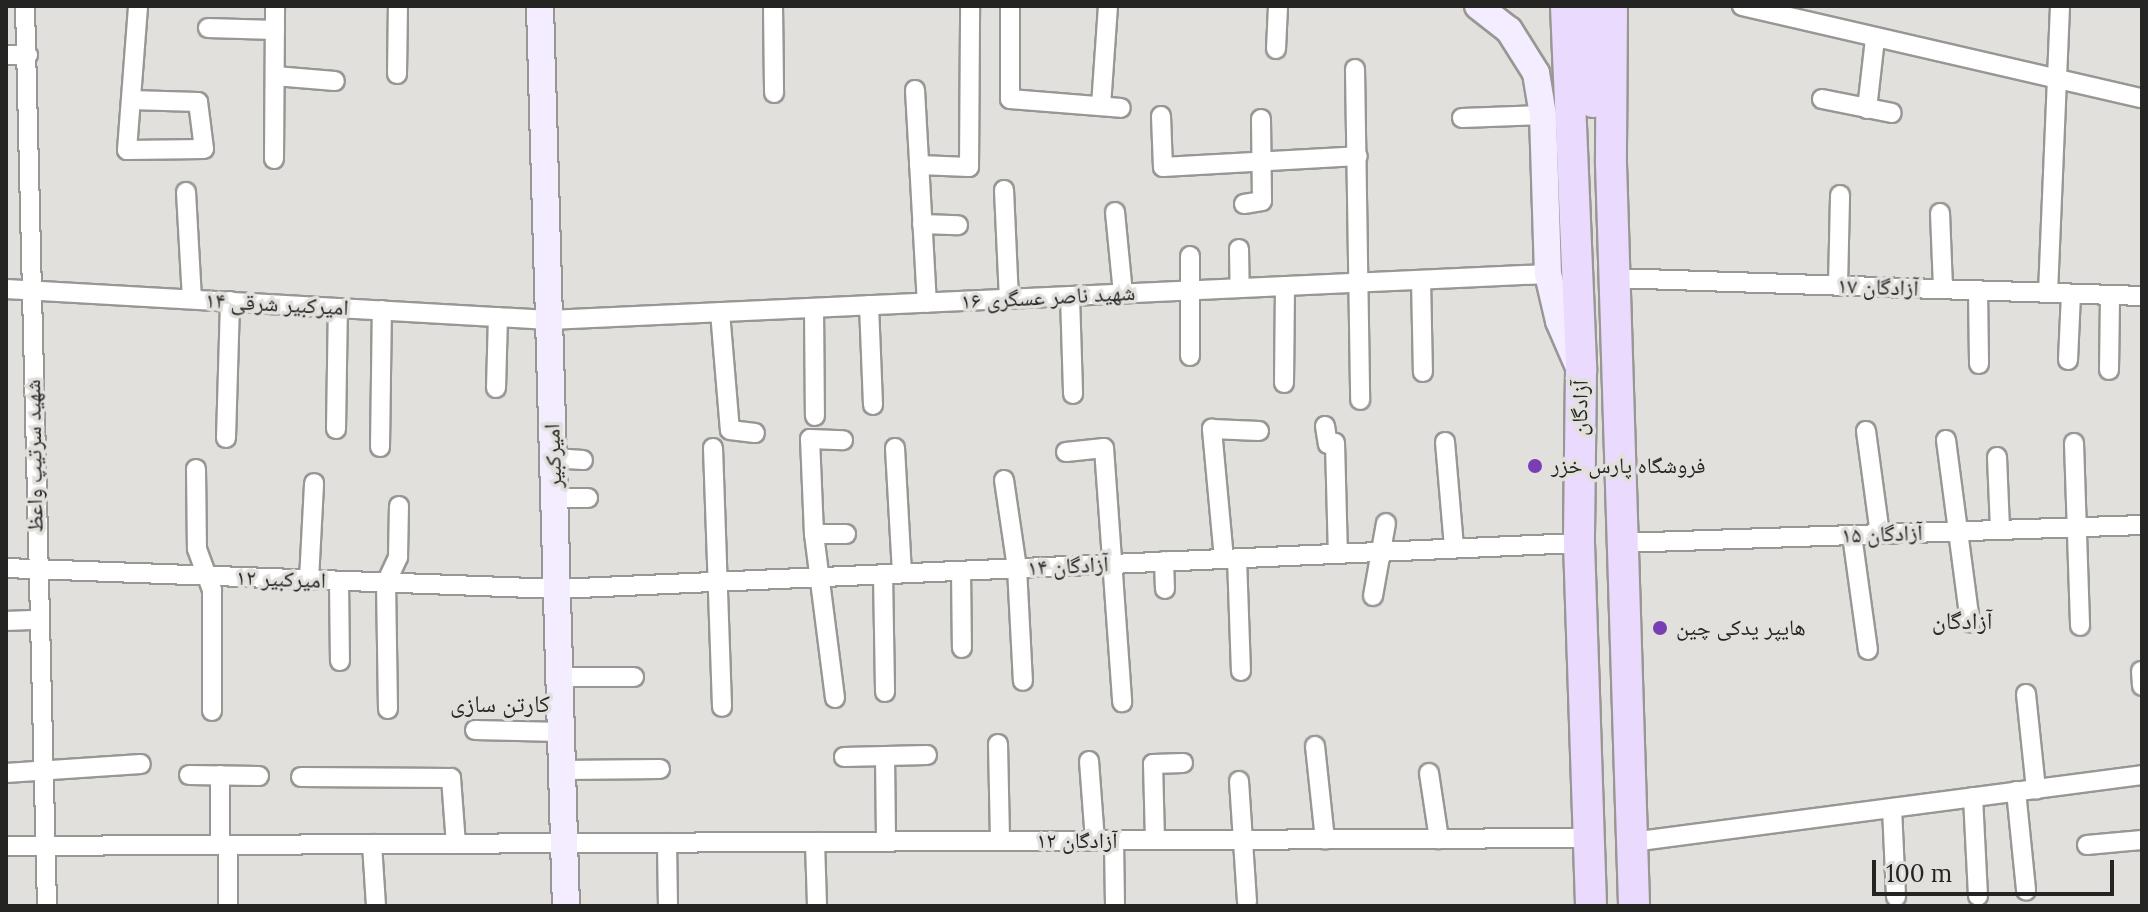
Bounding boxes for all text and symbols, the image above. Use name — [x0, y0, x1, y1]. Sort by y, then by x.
street label: ۱۷ آزادگان — [1837, 272, 1919, 302]
street label: ۱۶ شهید ناصر عسگری — [960, 279, 1136, 315]
street label: ۱۴ امیرکبیر شرقی — [205, 287, 349, 321]
street label: شهید سرتیپ واعظ — [19, 379, 49, 533]
street label: آزادگان — [1566, 380, 1594, 436]
street label: امیرکبیر — [539, 423, 567, 489]
place label: فروشگاه پارس خزر — [1551, 453, 1705, 479]
marker: فروشگاه پارس خزر — [1526, 457, 1544, 475]
street label: ۱۵ آزادگان — [1841, 519, 1923, 549]
street label: ۱۴ آزادگان — [1027, 551, 1109, 581]
street label: امیرکبیر ۱۲ — [236, 564, 326, 594]
district label: آزادگان — [1932, 607, 1992, 635]
place label: هایپر یدکی چین — [1676, 615, 1806, 641]
marker: هایپر یدکی چین — [1651, 619, 1669, 637]
district label: کارتن سازی — [450, 690, 550, 718]
street label: ۱۲ آزادگان — [1036, 828, 1118, 854]
scale bar — [1876, 844, 2118, 894]
text: 100 m — [1886, 858, 1952, 889]

